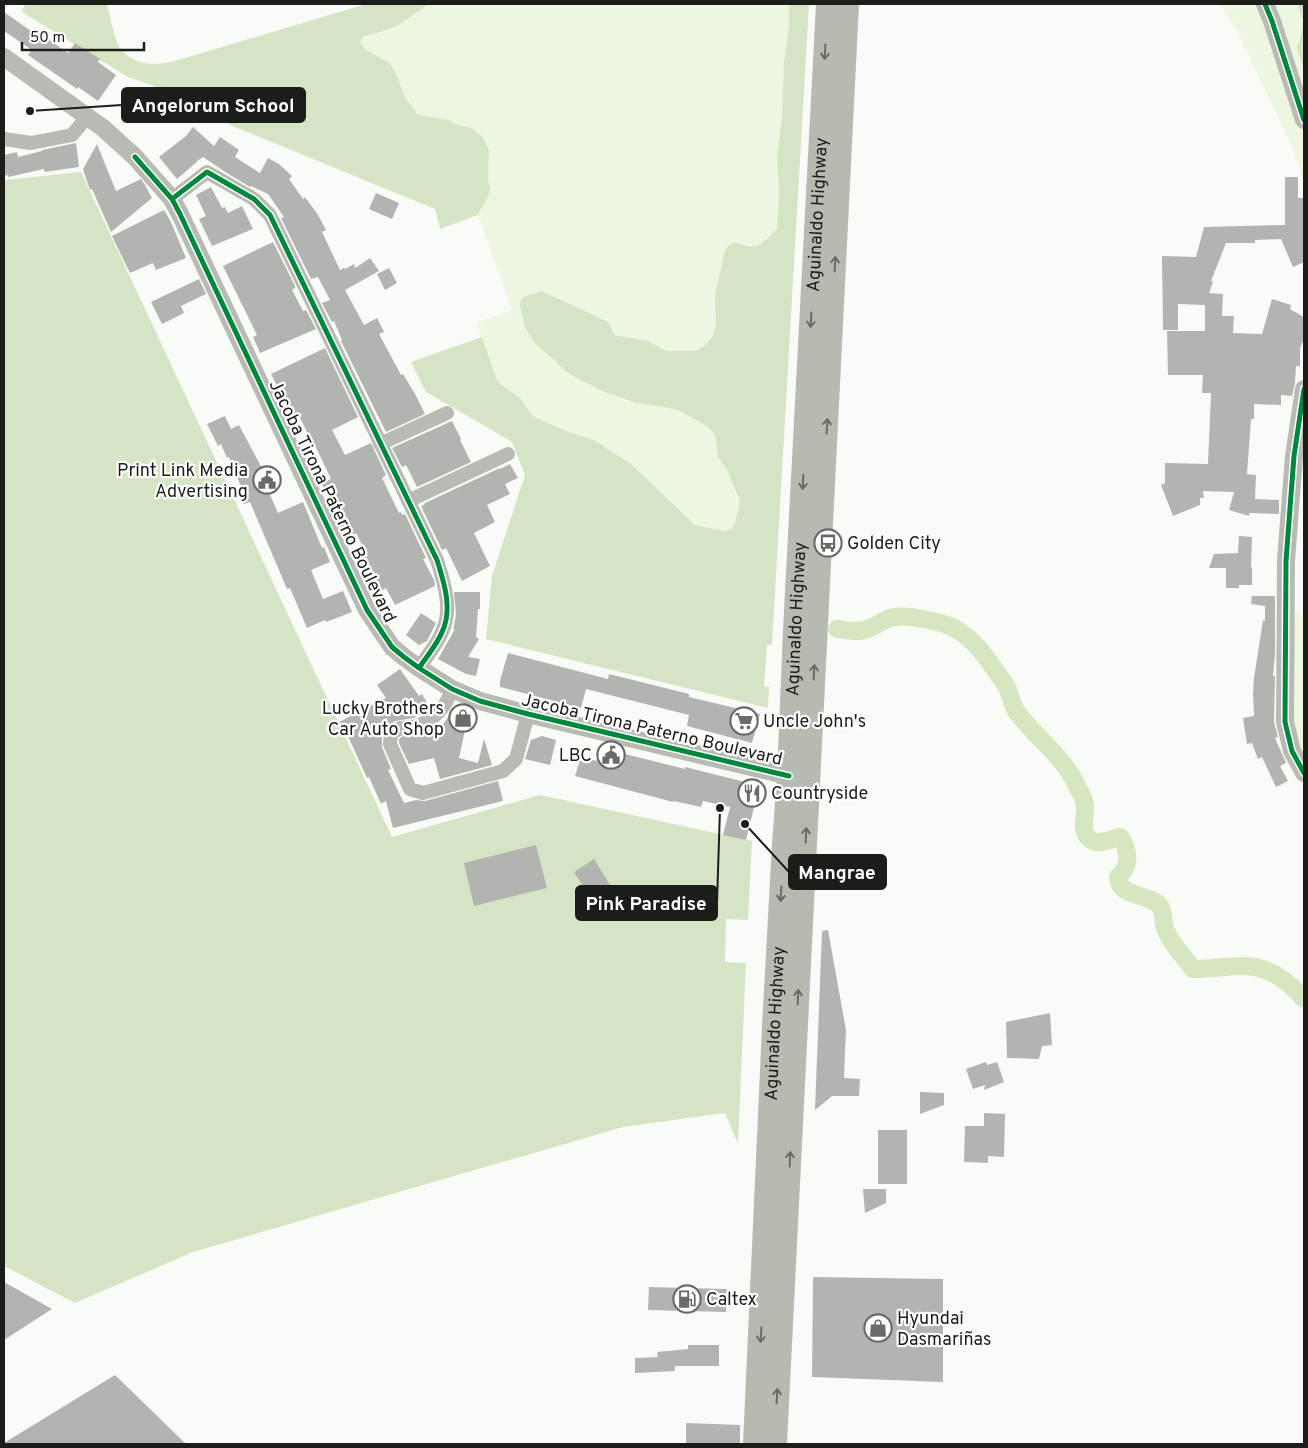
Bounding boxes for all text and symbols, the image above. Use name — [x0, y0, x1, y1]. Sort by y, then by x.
scale bar — [22, 20, 145, 52]
text: 50 m — [30, 29, 65, 48]
one-way arrow — [821, 44, 830, 60]
callout: Angelorum School — [122, 88, 305, 122]
text: Angelorum School — [131, 95, 295, 119]
street label: Aguinaldo Highway — [803, 137, 834, 293]
one-way arrow — [830, 256, 839, 272]
one-way arrow — [807, 311, 816, 327]
street label: Jacoba Tirona Paterno Boulevard — [263, 377, 401, 627]
one-way arrow — [822, 419, 831, 435]
place label: Print Link Media Advertising — [117, 460, 248, 504]
public building icon: Print Link Media Advertising — [252, 465, 282, 495]
one-way arrow — [798, 474, 807, 490]
bus stop icon: Golden City — [813, 528, 843, 558]
place label: Golden City — [847, 533, 941, 556]
street label: Aguinaldo Highway — [782, 541, 813, 697]
one-way arrow — [810, 665, 819, 681]
street label: Jacoba Tirona Paterno Boulevard — [519, 689, 784, 772]
place label: Lucky Brothers Car Auto Shop — [322, 698, 444, 742]
shop icon: Lucky Brothers Car Auto Shop — [448, 703, 478, 733]
supermarket icon: Uncle John's — [729, 706, 759, 736]
place label: Uncle John's — [763, 711, 866, 734]
public building icon: LBC — [596, 740, 626, 770]
place label: LBC — [559, 745, 592, 768]
restaurant icon: Countryside — [737, 778, 767, 808]
place label: Countryside — [771, 783, 868, 806]
one-way arrow — [801, 827, 810, 843]
callout: Mangrae — [789, 855, 886, 889]
text: Mangrae — [798, 862, 876, 886]
callout: Pink Paradise — [576, 886, 717, 920]
one-way arrow — [777, 886, 786, 902]
text: Pink Paradise — [585, 893, 707, 917]
street label: Aguinaldo Highway — [761, 946, 791, 1101]
one-way arrow — [793, 989, 802, 1005]
one-way arrow — [785, 1151, 794, 1167]
fuel station icon: Caltex — [672, 1284, 702, 1314]
place label: Caltex — [706, 1289, 757, 1312]
place label: Hyundai Dasmariñas — [897, 1308, 991, 1352]
shop icon: Hyundai Dasmariñas — [863, 1313, 893, 1343]
one-way arrow — [756, 1327, 765, 1343]
one-way arrow — [773, 1388, 782, 1404]

